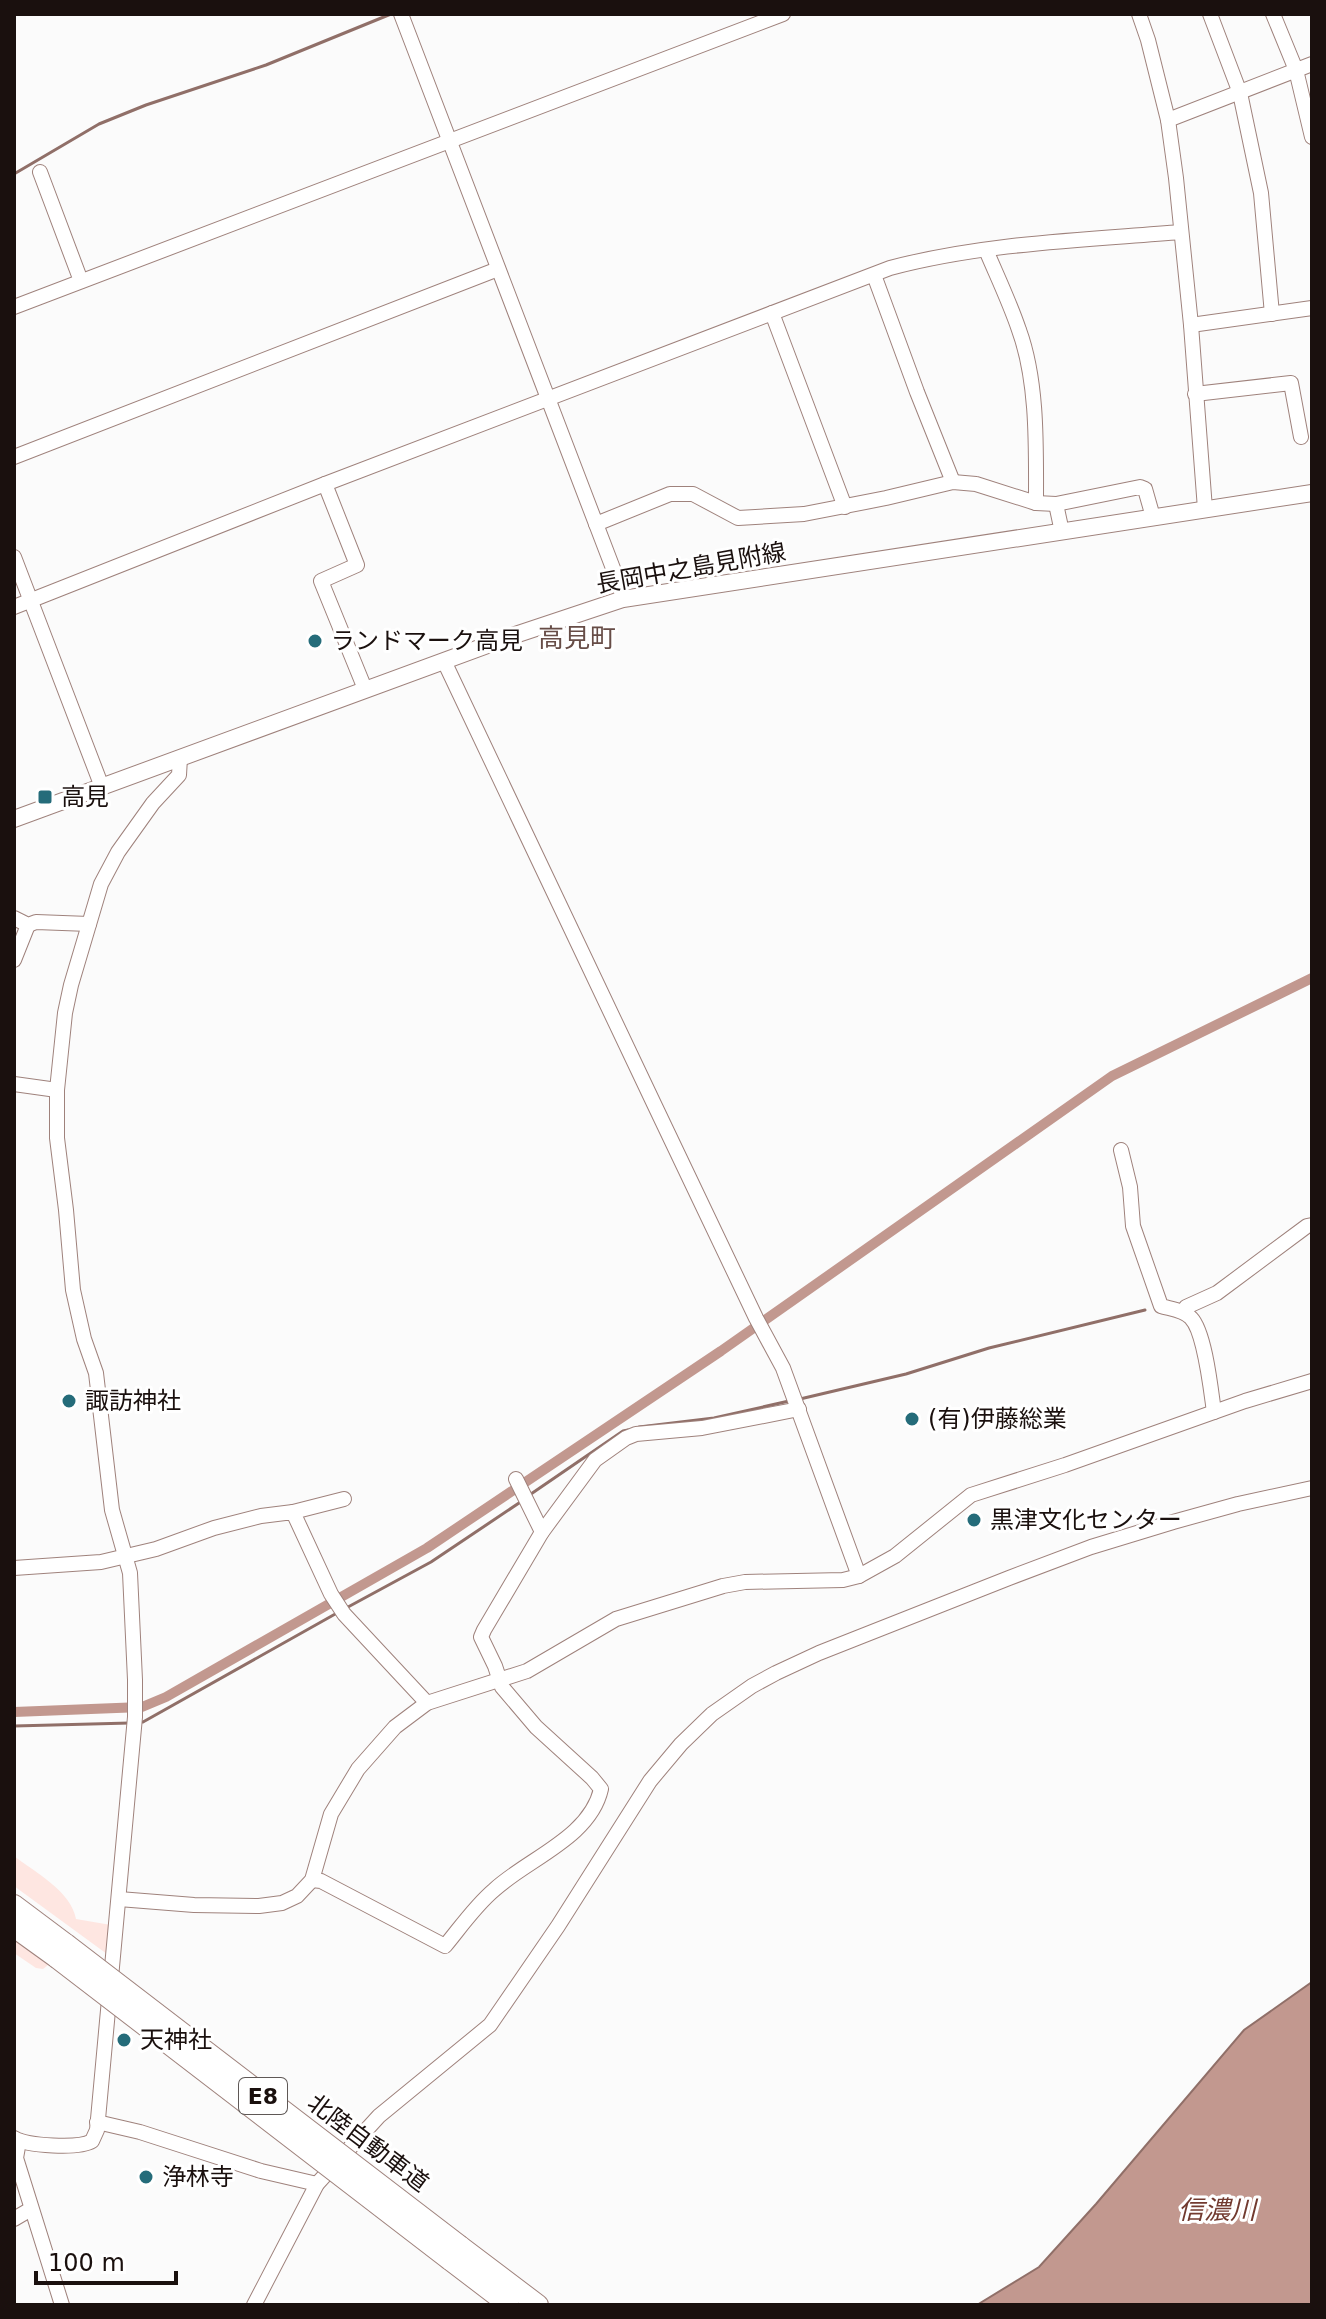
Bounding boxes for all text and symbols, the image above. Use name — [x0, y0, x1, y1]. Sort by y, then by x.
street label: 長岡中之島見附線 — [594, 538, 788, 598]
district label: 高見町 — [538, 623, 616, 653]
place label: ランドマーク高見 — [331, 627, 523, 655]
marker: ランドマーク高見 — [306, 632, 324, 650]
place label: 高見 — [61, 783, 109, 811]
marker: 高見 — [36, 788, 54, 806]
place label: 諏訪神社 — [85, 1387, 181, 1415]
marker: 諏訪神社 — [60, 1392, 78, 1410]
place label: (有)伊藤総業 — [928, 1405, 1067, 1433]
marker: (有)伊藤総業 — [903, 1410, 921, 1428]
place label: 黒津文化センター — [990, 1506, 1182, 1534]
marker: 黒津文化センター — [965, 1511, 983, 1529]
place label: 天神社 — [140, 2026, 212, 2054]
marker: 天神社 — [115, 2031, 133, 2049]
road number: E8 — [239, 2078, 287, 2114]
street label: 北陸自動車道 — [302, 2088, 434, 2198]
place label: 浄林寺 — [162, 2163, 234, 2191]
marker: 浄林寺 — [137, 2168, 155, 2186]
water label: 信濃川 — [1178, 2195, 1259, 2225]
scale bar — [36, 2235, 176, 2285]
text: 100 m — [48, 2249, 125, 2277]

